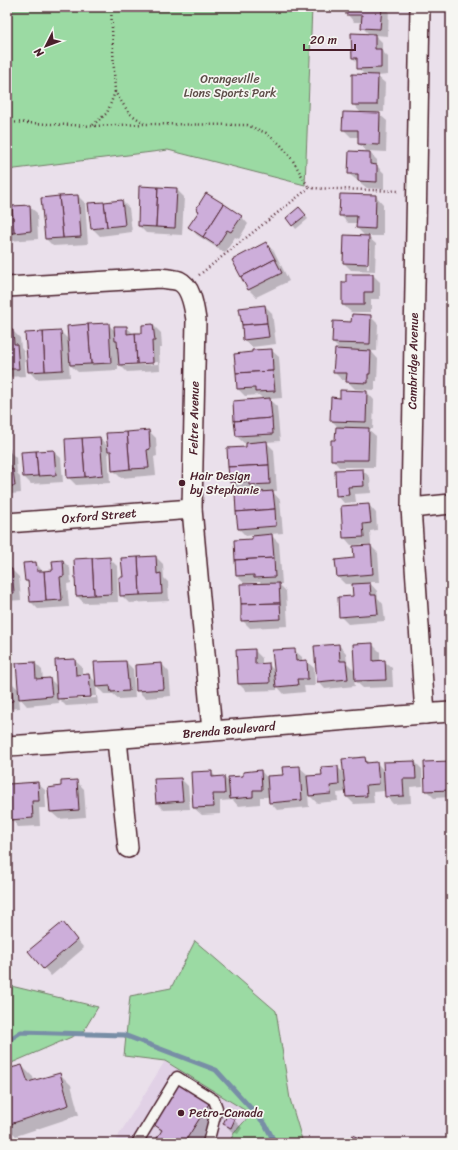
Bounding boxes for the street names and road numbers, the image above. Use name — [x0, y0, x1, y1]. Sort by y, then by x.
street label: Cambridge Avenue — [401, 312, 425, 410]
street label: Feltre Avenue — [182, 381, 206, 455]
street label: Oxford Street — [61, 502, 137, 530]
street label: Brenda Boulevard — [182, 715, 278, 745]

